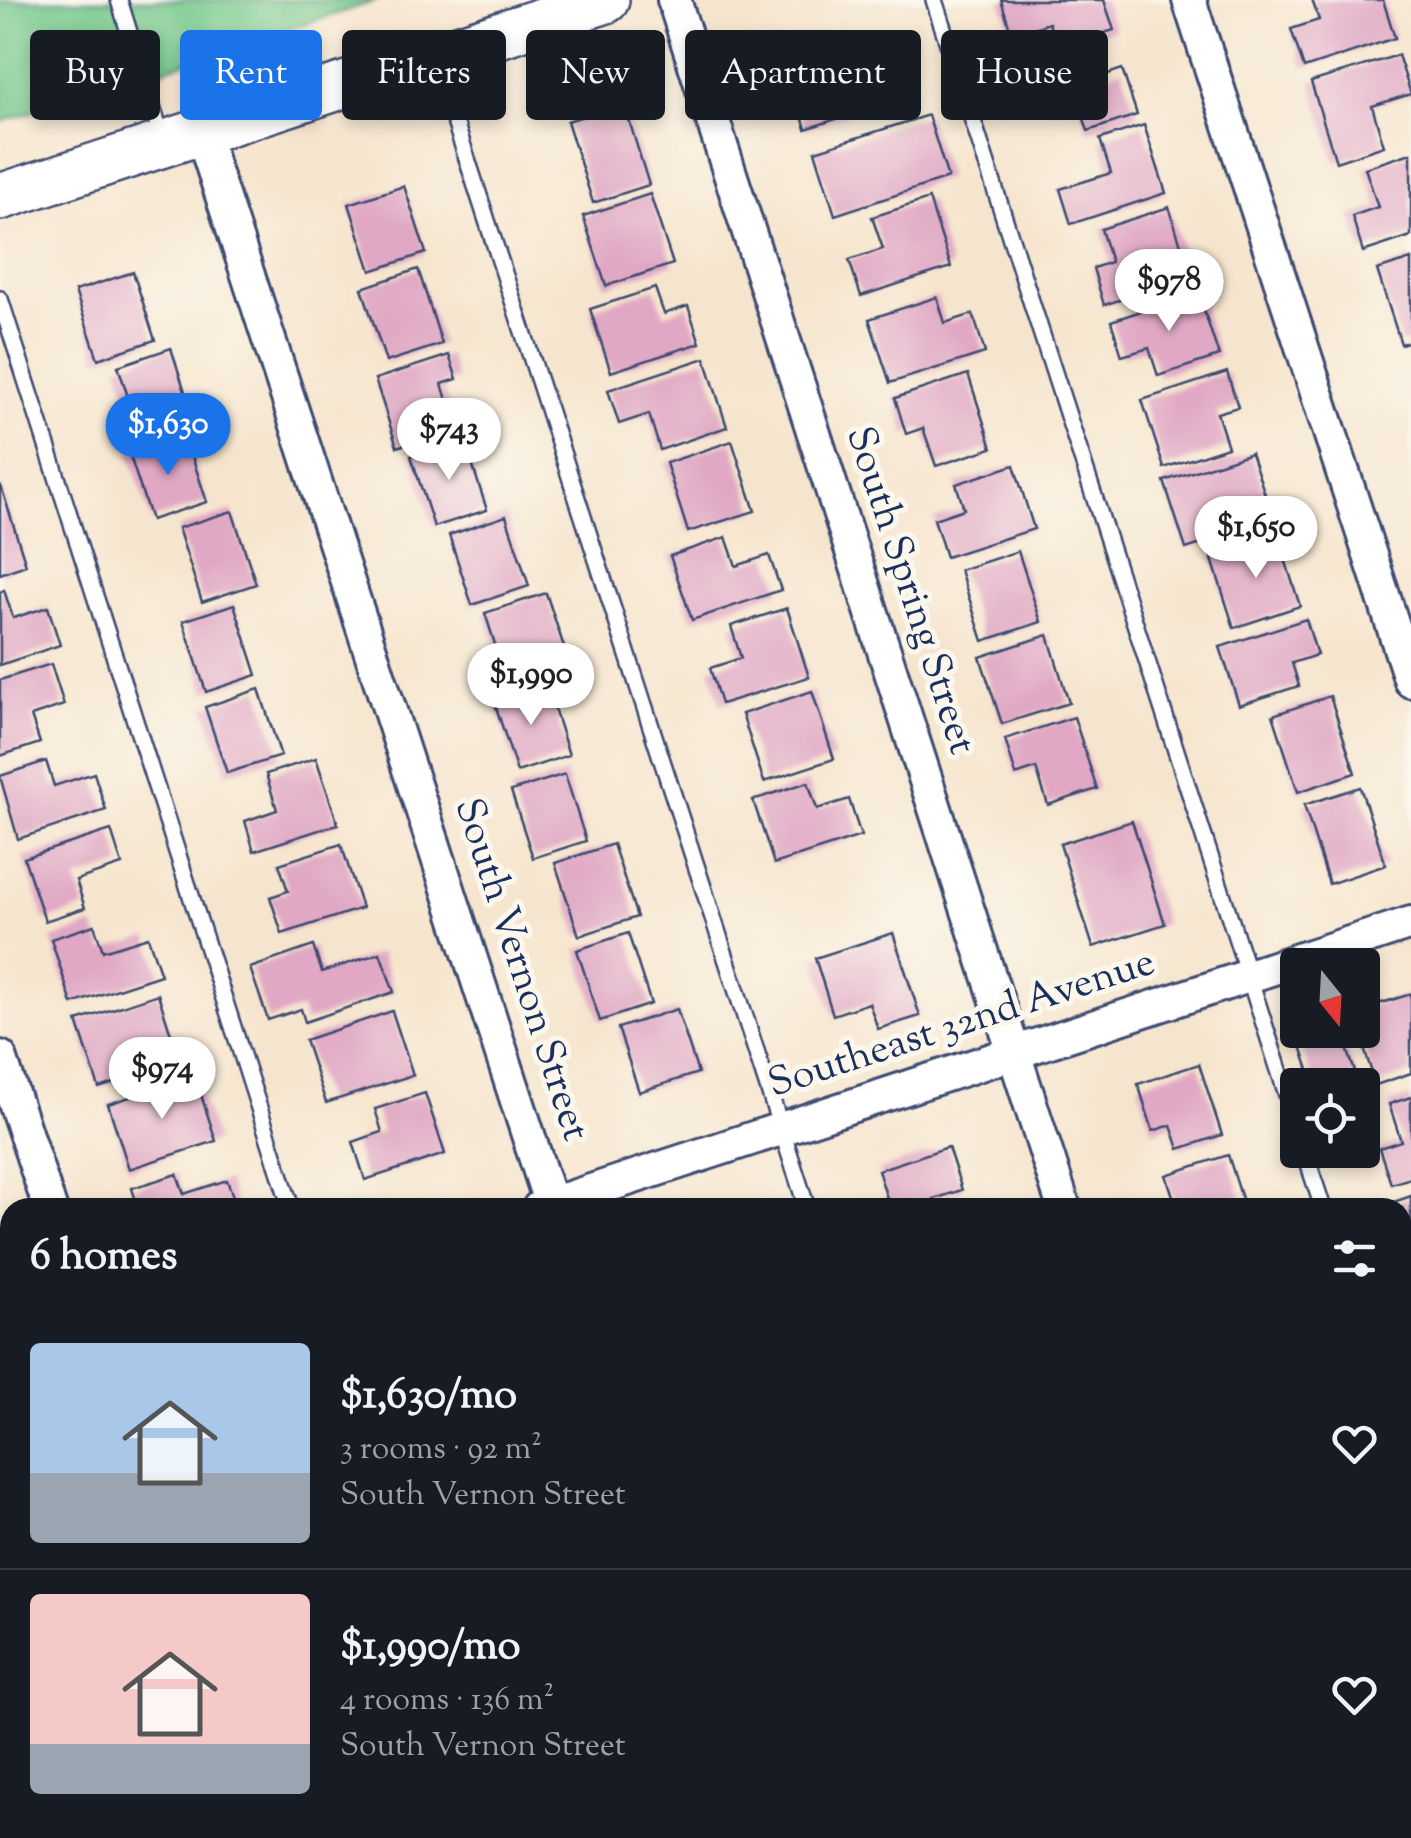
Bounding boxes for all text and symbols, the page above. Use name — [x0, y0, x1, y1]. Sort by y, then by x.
chip: Buy — [30, 30, 160, 120]
chip: Rent — [180, 30, 322, 120]
chip: Filters — [342, 30, 506, 120]
chip: New — [526, 30, 665, 120]
chip: Apartment — [685, 30, 921, 120]
chip: House — [941, 30, 1108, 120]
pin: $978 — [1110, 249, 1228, 334]
text: $978 — [1137, 258, 1201, 304]
pin: $1,630 — [87, 393, 249, 478]
pin: $743 — [390, 398, 508, 483]
text: $1,630 — [128, 402, 208, 448]
text: $743 — [419, 407, 479, 453]
street label: South Spring Street — [829, 420, 989, 762]
pin: $1,650 — [1175, 496, 1337, 581]
text: $1,650 — [1216, 505, 1296, 551]
pin: $1,990 — [450, 643, 612, 728]
text: $1,990 — [489, 652, 573, 698]
street label: South Vernon Street — [438, 791, 602, 1149]
street label: Southeast 32nd Avenue — [761, 936, 1163, 1114]
north arrow — [1280, 948, 1380, 1048]
map controls — [1280, 948, 1380, 1168]
pin: $974 — [103, 1037, 221, 1122]
text: $974 — [131, 1046, 193, 1092]
button: locate — [1280, 1068, 1380, 1168]
text: 6 homes — [30, 1228, 177, 1288]
icon: filters — [1327, 1231, 1382, 1286]
text: $1,630/mo — [340, 1367, 517, 1427]
icon: home — [110, 1383, 230, 1503]
icon: heart — [1327, 1416, 1382, 1471]
text: 3 rooms · 92 m² — [340, 1427, 542, 1473]
text: South Vernon Street — [340, 1473, 626, 1519]
text: $1,990/mo — [340, 1618, 520, 1678]
icon: home — [110, 1634, 230, 1754]
icon: heart — [1327, 1667, 1382, 1722]
text: 4 rooms · 136 m² — [340, 1678, 554, 1724]
text: South Vernon Street — [340, 1724, 626, 1770]

